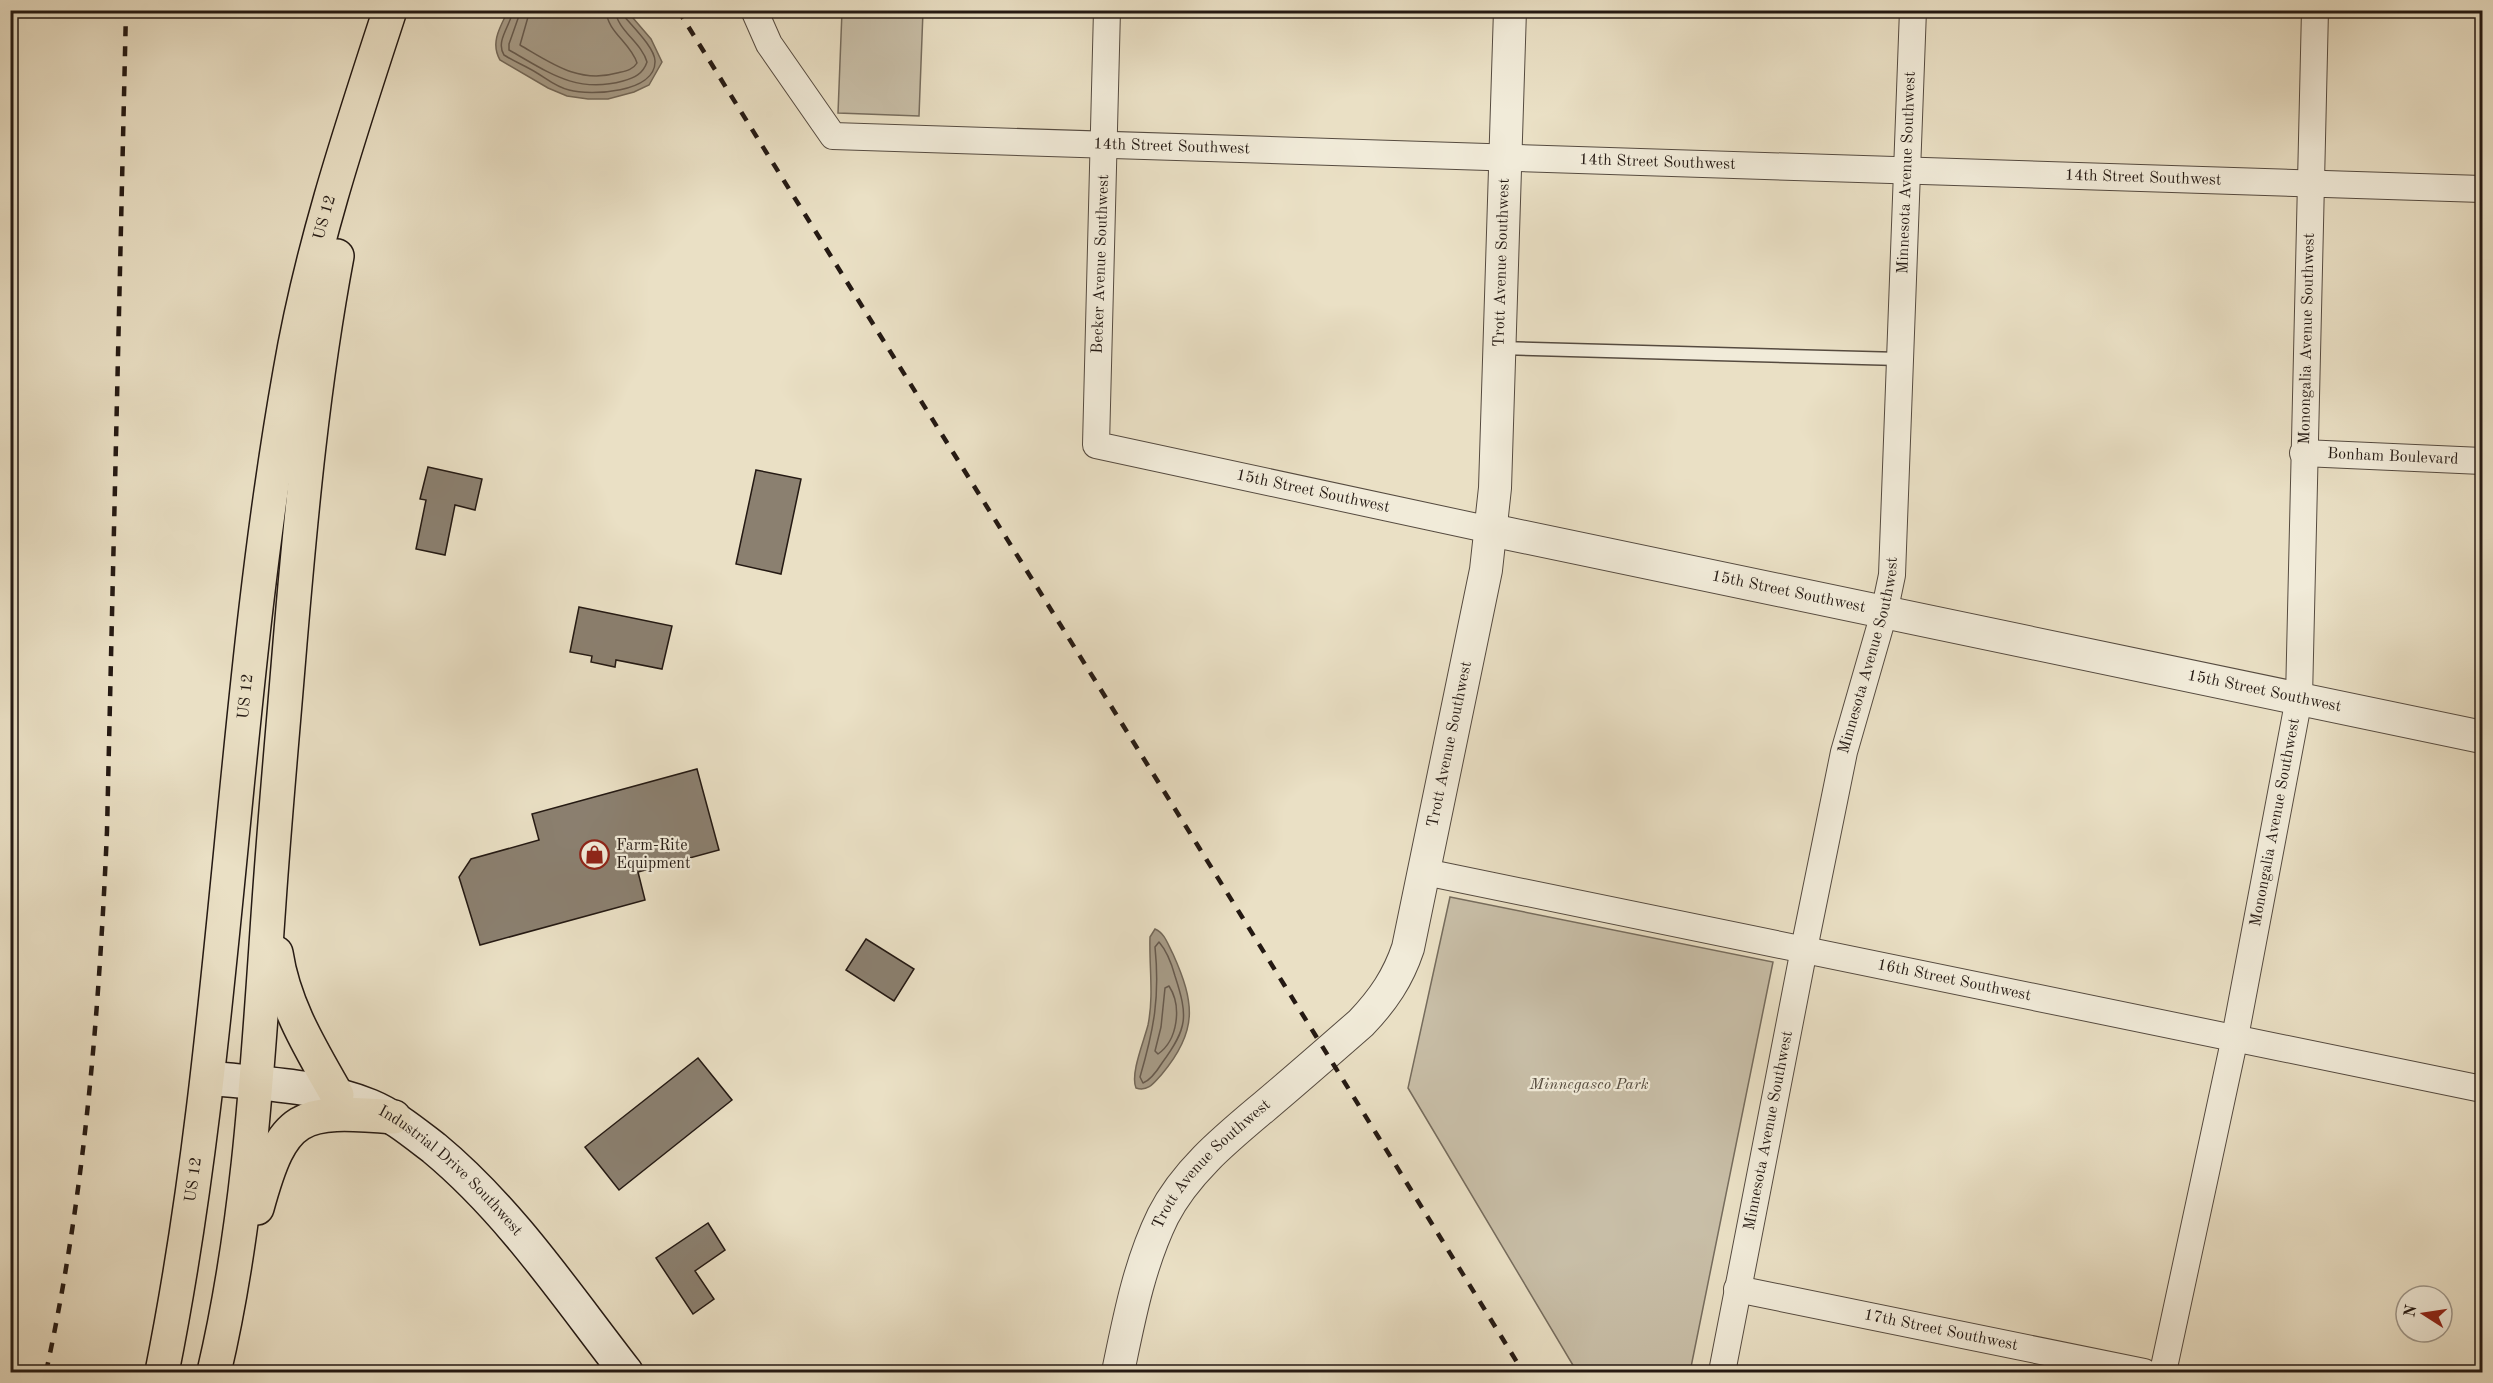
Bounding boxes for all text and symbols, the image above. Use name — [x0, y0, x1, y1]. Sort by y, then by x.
street label: Minnesota Avenue Southwest — [1895, 71, 1919, 274]
street label: 14th Street Southwest — [1093, 136, 1251, 157]
street label: 14th Street Southwest — [1579, 152, 1736, 173]
street label: 14th Street Southwest — [2065, 168, 2222, 189]
street label: Becker Avenue Southwest — [1090, 174, 1112, 354]
street label: Trott Avenue Southwest — [1491, 177, 1513, 347]
street label: US 12 — [311, 193, 339, 242]
street label: Monongalia Avenue Southwest — [2297, 232, 2318, 445]
street label: Bonham Boulevard — [2327, 446, 2459, 468]
street label: 15th Street Southwest — [1235, 467, 1392, 516]
street label: Minnesota Avenue Southwest — [1836, 556, 1901, 756]
street label: 15th Street Southwest — [1710, 568, 1867, 616]
street label: Trott Avenue Southwest — [1425, 659, 1475, 829]
street label: 15th Street Southwest — [2186, 668, 2343, 715]
street label: US 12 — [236, 673, 257, 720]
street label: Monongalia Avenue Southwest — [2248, 716, 2303, 928]
place label: Farm-Rite Equipment — [616, 838, 691, 872]
shop icon: Farm-Rite Equipment — [579, 839, 611, 871]
street label: 16th Street Southwest — [1876, 957, 2033, 1004]
street label: Minnesota Avenue Southwest — [1742, 1029, 1796, 1232]
park label: Minnegasco Park — [1528, 1077, 1649, 1093]
street label: Trott Avenue Southwest — [1150, 1097, 1274, 1232]
street label: Industrial Drive Southwest — [376, 1103, 525, 1239]
street label: US 12 — [183, 1156, 205, 1203]
north arrow — [2394, 1284, 2454, 1344]
text: N — [2402, 1303, 2421, 1319]
street label: 17th Street Southwest — [1862, 1307, 2020, 1354]

